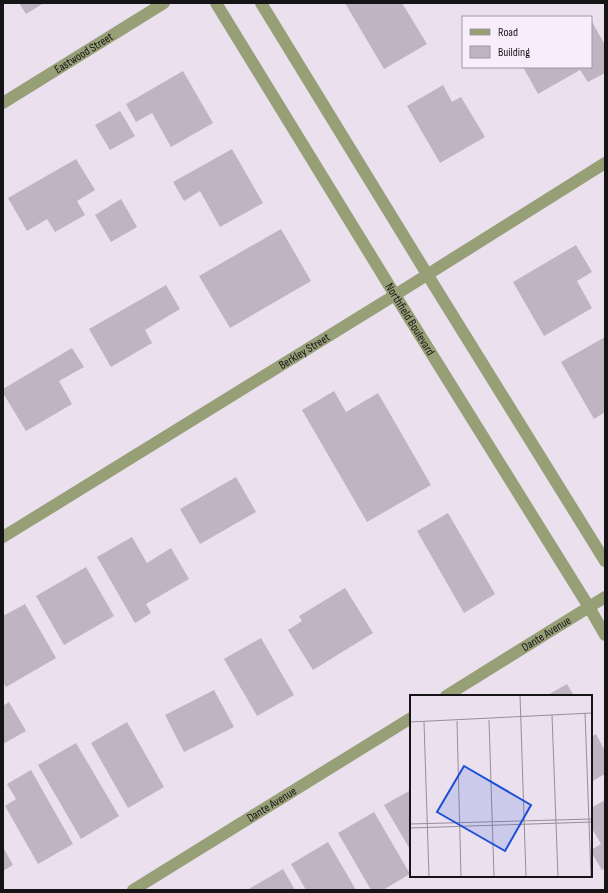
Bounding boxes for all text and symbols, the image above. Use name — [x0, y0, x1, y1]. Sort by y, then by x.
legend — [462, 16, 592, 68]
text: Road — [498, 25, 518, 40]
street label: Eastwood Street — [52, 29, 116, 77]
text: Building — [498, 45, 530, 60]
street label: Northfield Boulevard — [382, 280, 438, 358]
street label: Berkley Street — [276, 329, 333, 372]
street label: Dante Avenue — [519, 613, 574, 655]
inset map — [410, 695, 592, 877]
street label: Dante Avenue — [244, 783, 299, 825]

